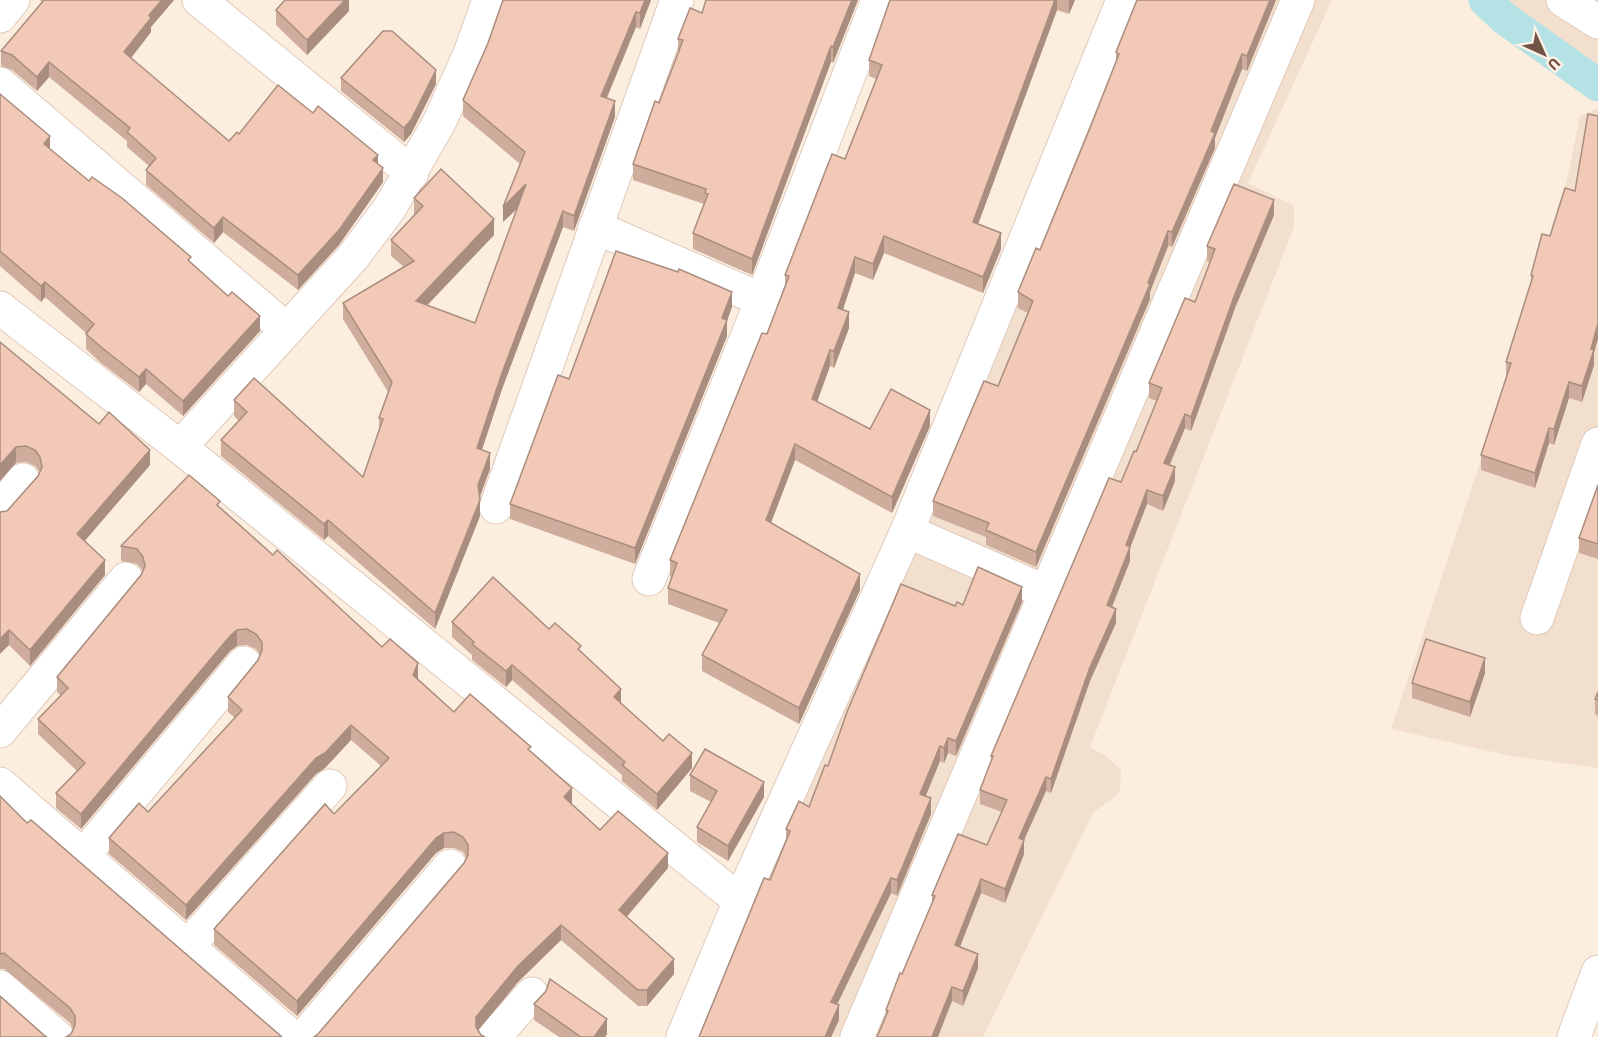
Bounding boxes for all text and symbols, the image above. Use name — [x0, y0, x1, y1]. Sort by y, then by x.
north arrow — [1514, 24, 1574, 84]
text: U — [1542, 52, 1565, 75]

